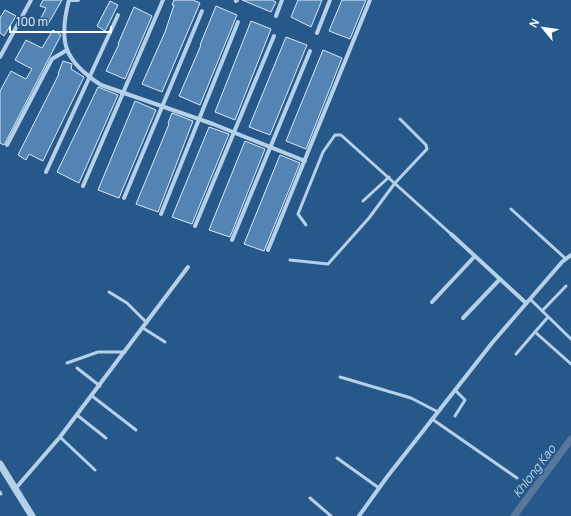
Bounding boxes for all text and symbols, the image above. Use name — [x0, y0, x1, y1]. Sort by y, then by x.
scale bar — [10, 8, 111, 34]
north arrow — [523, 8, 563, 48]
text: 100 m — [16, 13, 48, 30]
text: N — [525, 16, 542, 30]
water label: Khlong Kao — [509, 441, 560, 501]

